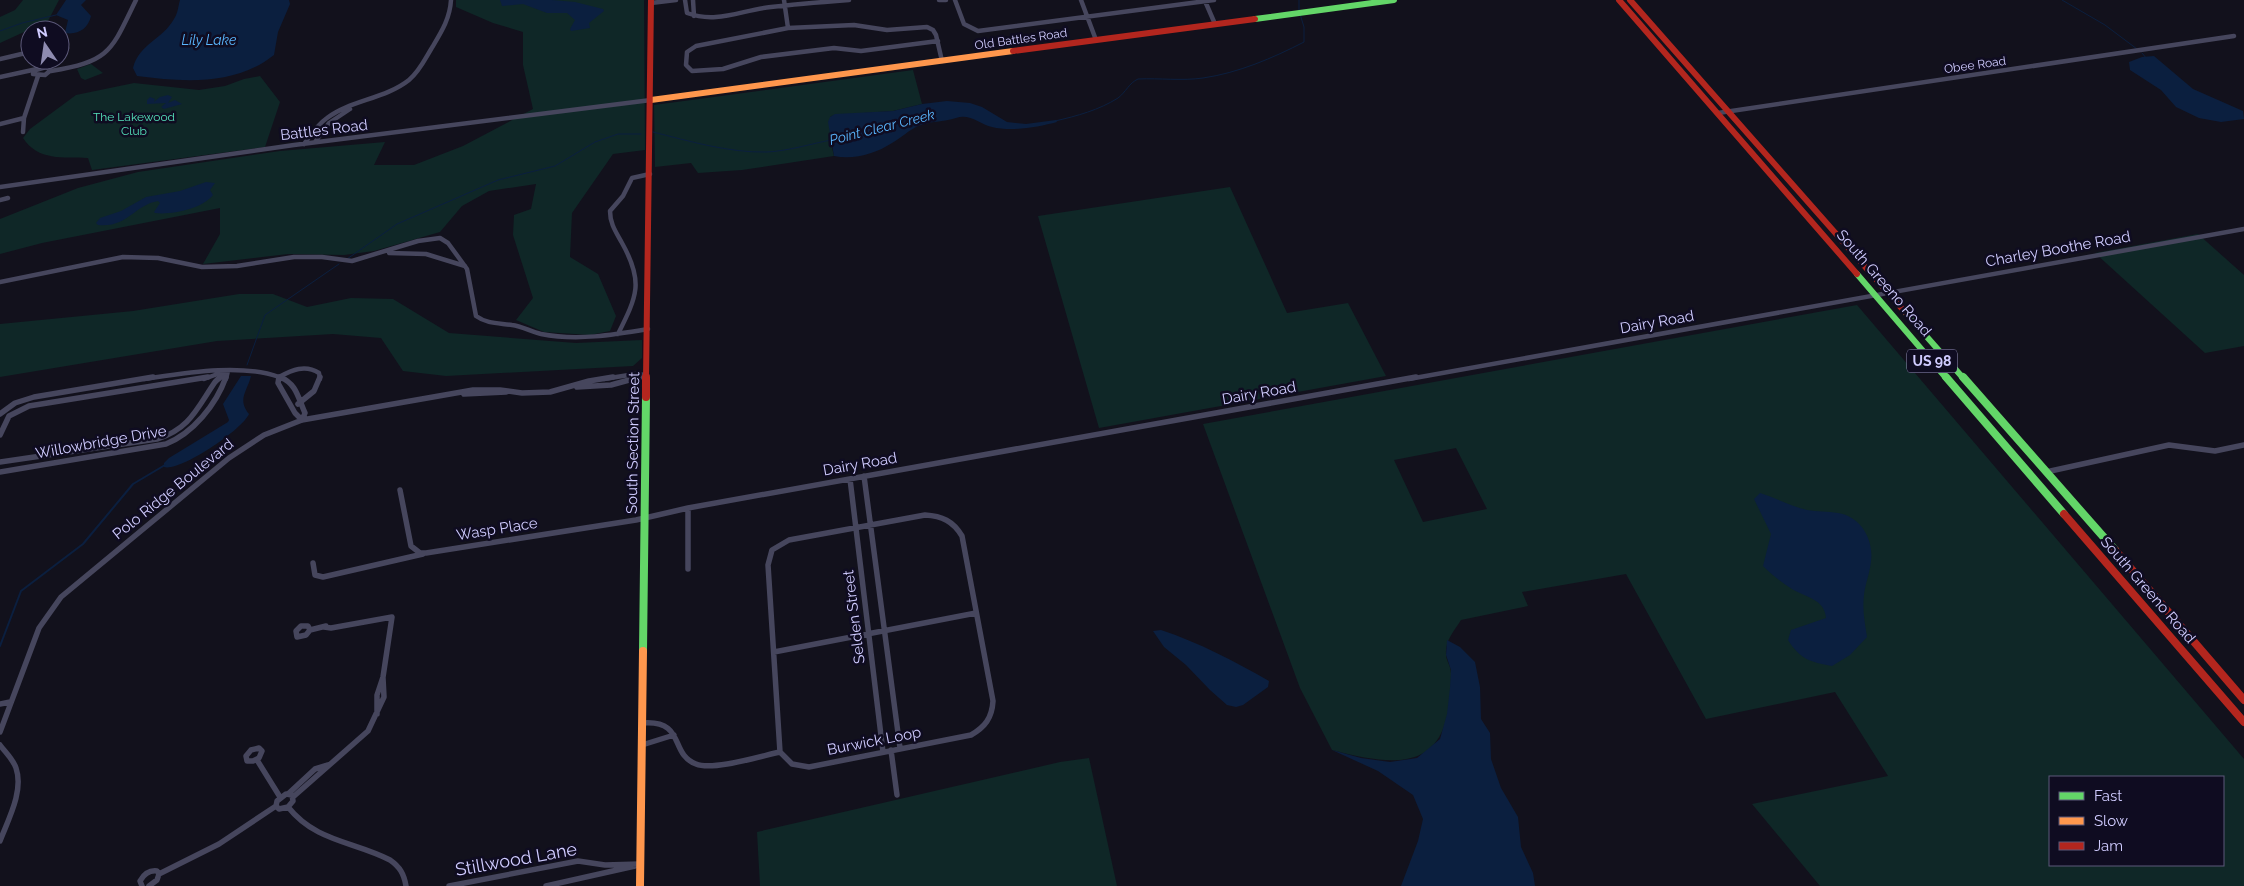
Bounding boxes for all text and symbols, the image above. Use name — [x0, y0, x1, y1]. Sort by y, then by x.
north arrow — [20, 20, 70, 70]
text: N — [35, 23, 49, 41]
street label: Old Battles Road — [974, 26, 1068, 52]
water label: Lily Lake — [182, 32, 237, 48]
street label: Obee Road — [1943, 54, 2007, 76]
water label: Point Clear Creek — [828, 106, 937, 148]
park label: The Lakewood Club — [93, 110, 175, 138]
street label: Battles Road — [279, 116, 369, 144]
street label: South Greeno Road — [1833, 226, 1935, 340]
street label: Charley Boothe Road — [1984, 227, 2132, 271]
street label: Dairy Road — [1619, 307, 1695, 337]
road number: US 98 — [1907, 350, 1957, 372]
street label: South Section Street — [623, 372, 643, 514]
street label: Dairy Road — [1221, 378, 1297, 408]
street label: Willowbridge Drive — [34, 422, 168, 462]
street label: Polo Ridge Boulevard — [109, 435, 237, 543]
street label: Dairy Road — [822, 449, 898, 479]
street label: Wasp Place — [455, 514, 539, 544]
street label: South Greeno Road — [2097, 533, 2199, 647]
street label: Selden Street — [839, 569, 869, 665]
street label: Burwick Loop — [825, 723, 923, 759]
legend — [2049, 776, 2224, 866]
text: Fast — [2094, 787, 2122, 805]
text: Slow — [2094, 812, 2128, 830]
text: Jam — [2094, 837, 2123, 855]
street label: Stillwood Lane — [454, 838, 579, 880]

